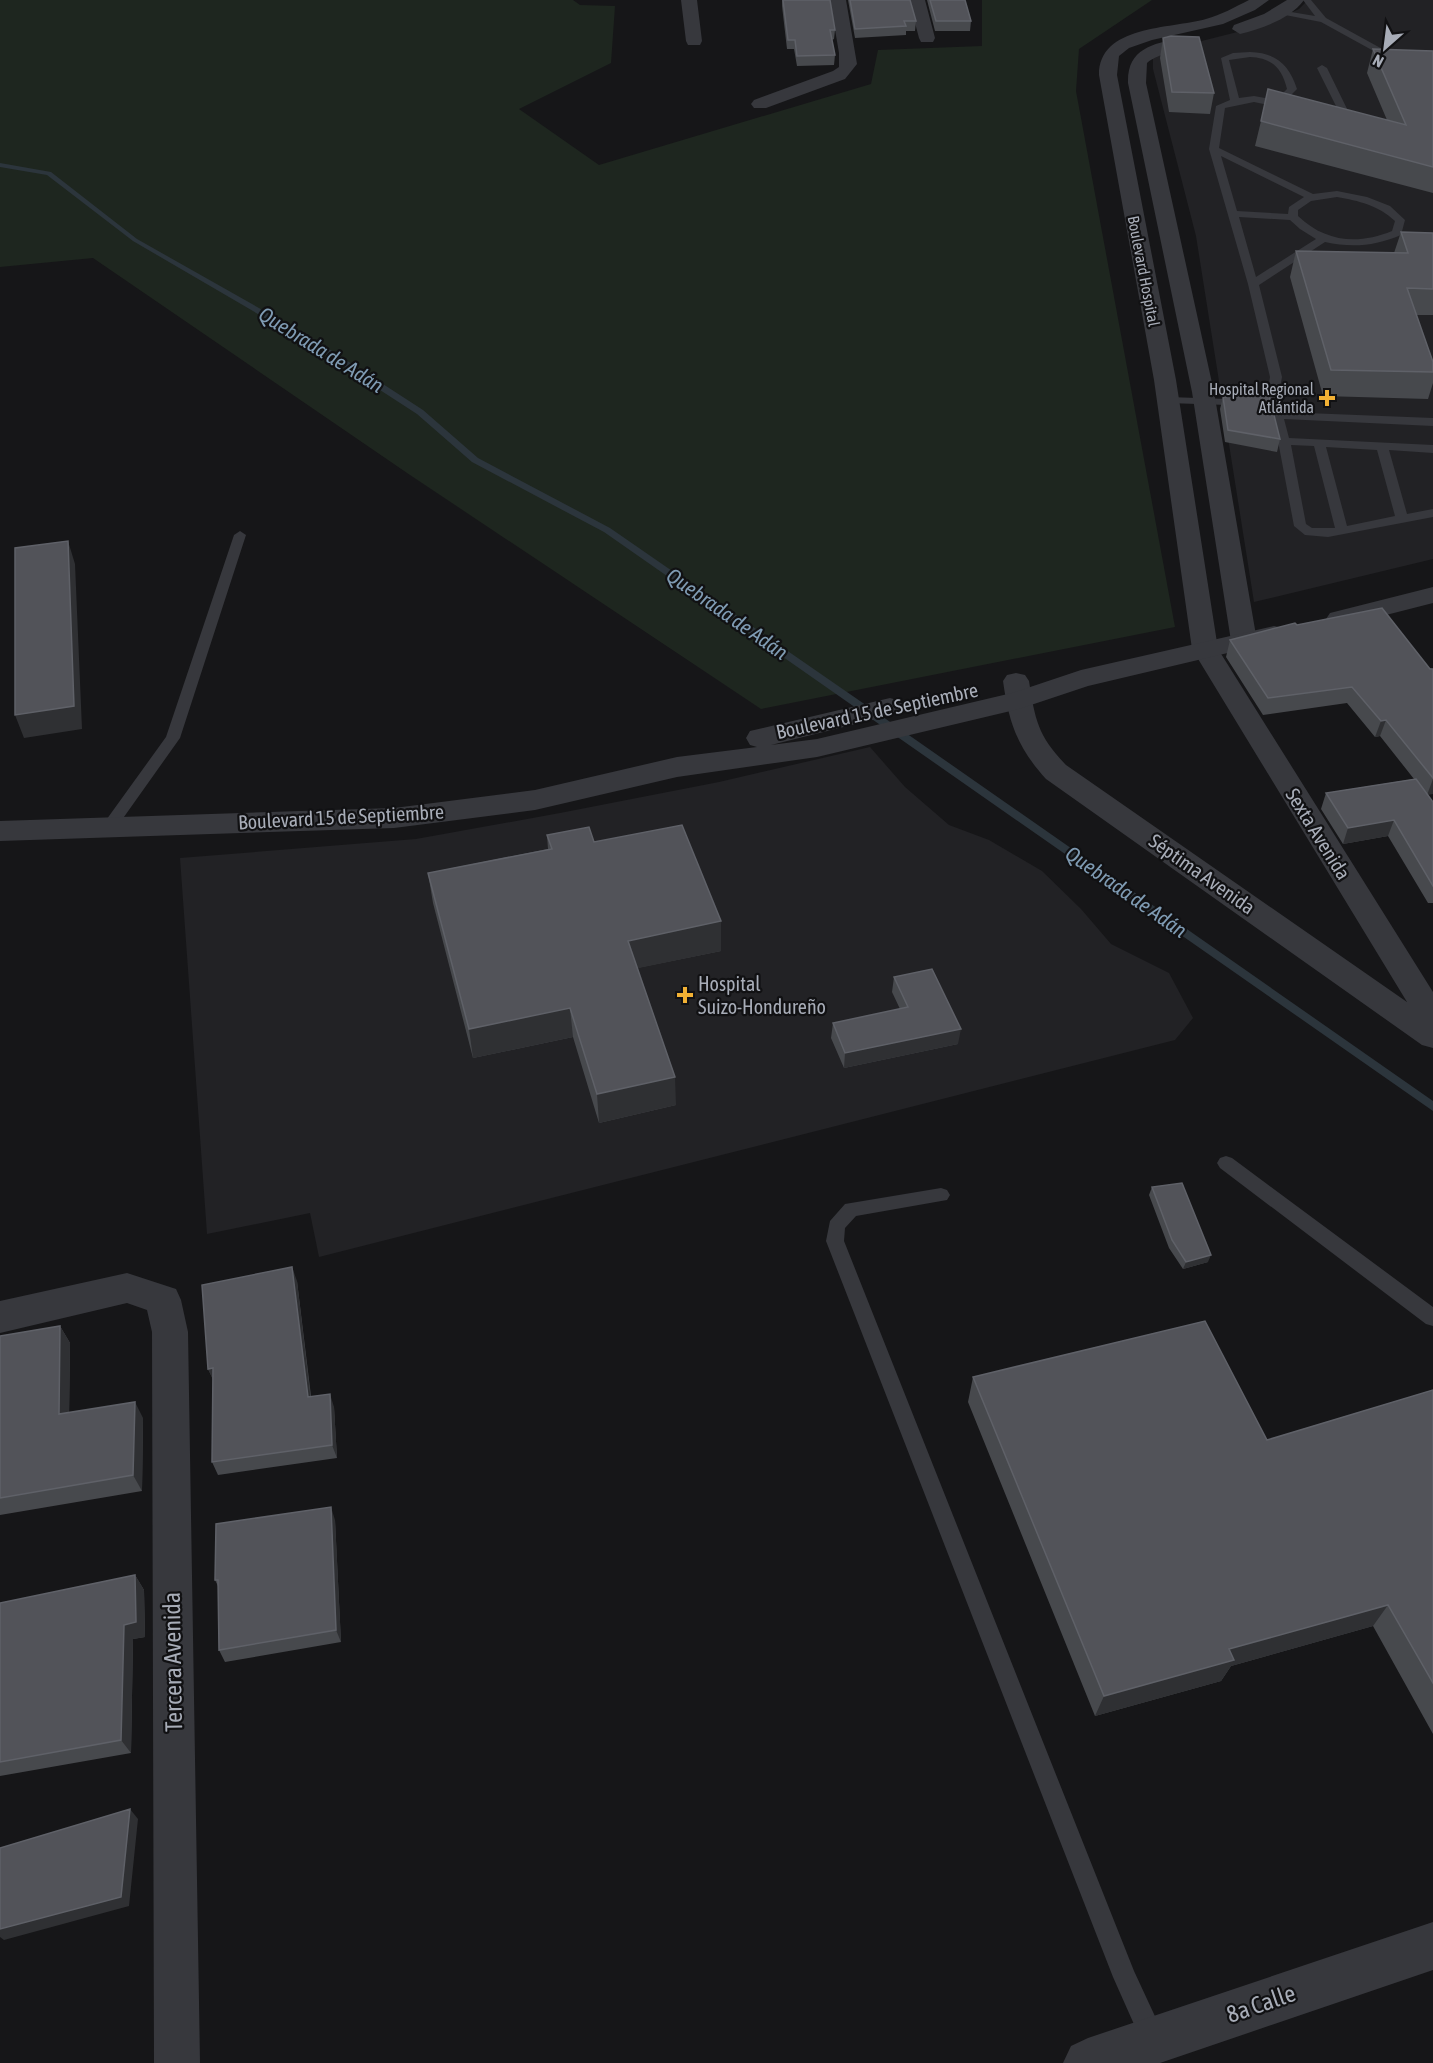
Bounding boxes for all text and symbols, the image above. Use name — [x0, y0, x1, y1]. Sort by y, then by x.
north arrow — [1355, 18, 1415, 78]
text: N — [1370, 51, 1386, 71]
street label: Boulevard Hospital — [1123, 214, 1164, 329]
water label: Quebrada de Adán — [255, 301, 388, 397]
place label: Hospital Regional Atlántida — [1209, 380, 1315, 416]
marker: Hospital Regional Atlántida — [1318, 389, 1336, 407]
water label: Quebrada de Adán — [662, 563, 793, 664]
street label: Boulevard 15 de Septiembre — [774, 678, 980, 743]
street label: Sexta Avenida — [1281, 784, 1356, 884]
street label: Boulevard 15 de Septiembre — [237, 800, 444, 833]
street label: Séptima Avenida — [1145, 829, 1260, 919]
water label: Quebrada de Adán — [1061, 841, 1192, 942]
place label: Hospital Suizo-Hondureño — [698, 972, 826, 1018]
marker: Hospital Suizo-Hondureño — [676, 986, 694, 1004]
street label: Tercera Avenida — [158, 1592, 187, 1732]
street label: 8a Calle — [1223, 1979, 1299, 2028]

